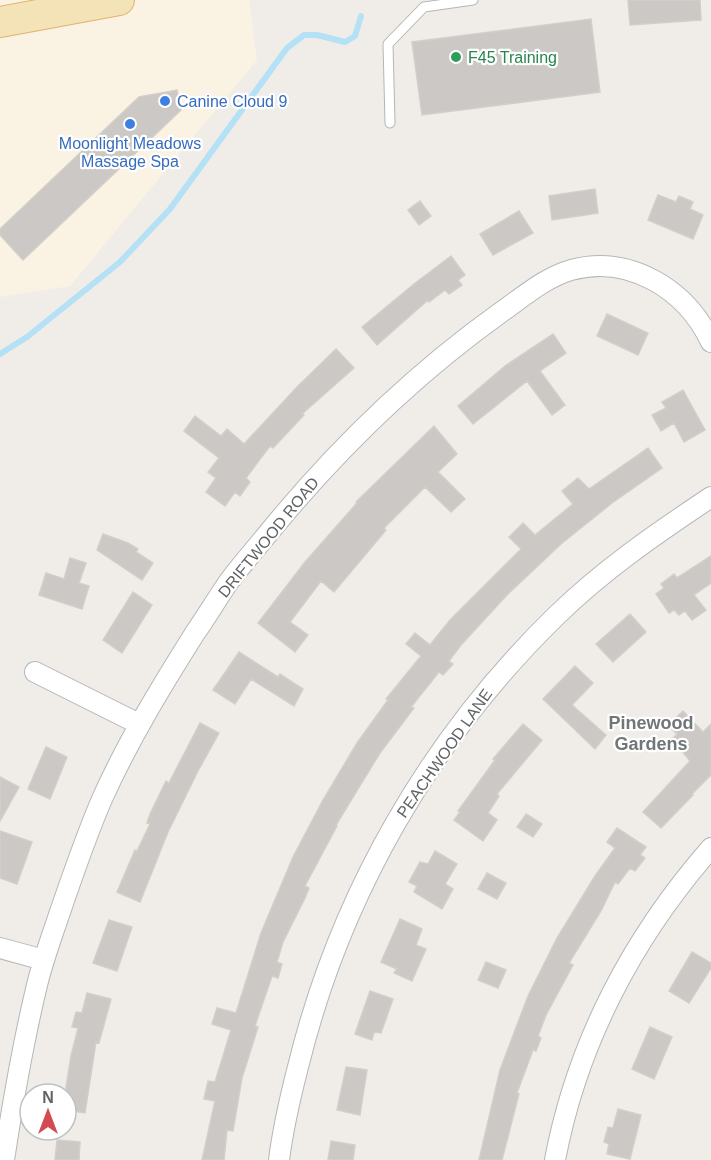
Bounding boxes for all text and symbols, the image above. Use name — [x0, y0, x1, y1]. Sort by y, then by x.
place label: F45 Training — [468, 49, 557, 66]
marker: F45 Training — [449, 50, 463, 64]
place label: Canine Cloud 9 — [177, 93, 287, 110]
marker: Canine Cloud 9 — [158, 94, 172, 108]
marker: Moonlight Meadows Massage Spa — [123, 117, 137, 131]
place label: Moonlight Meadows Massage Spa — [59, 135, 201, 170]
street label: DRIFTWOOD ROAD — [215, 474, 322, 601]
street label: PEACHWOOD LANE — [394, 686, 495, 821]
district label: Pinewood Gardens — [609, 713, 694, 754]
north arrow — [18, 1082, 78, 1142]
text: N — [42, 1089, 54, 1106]

